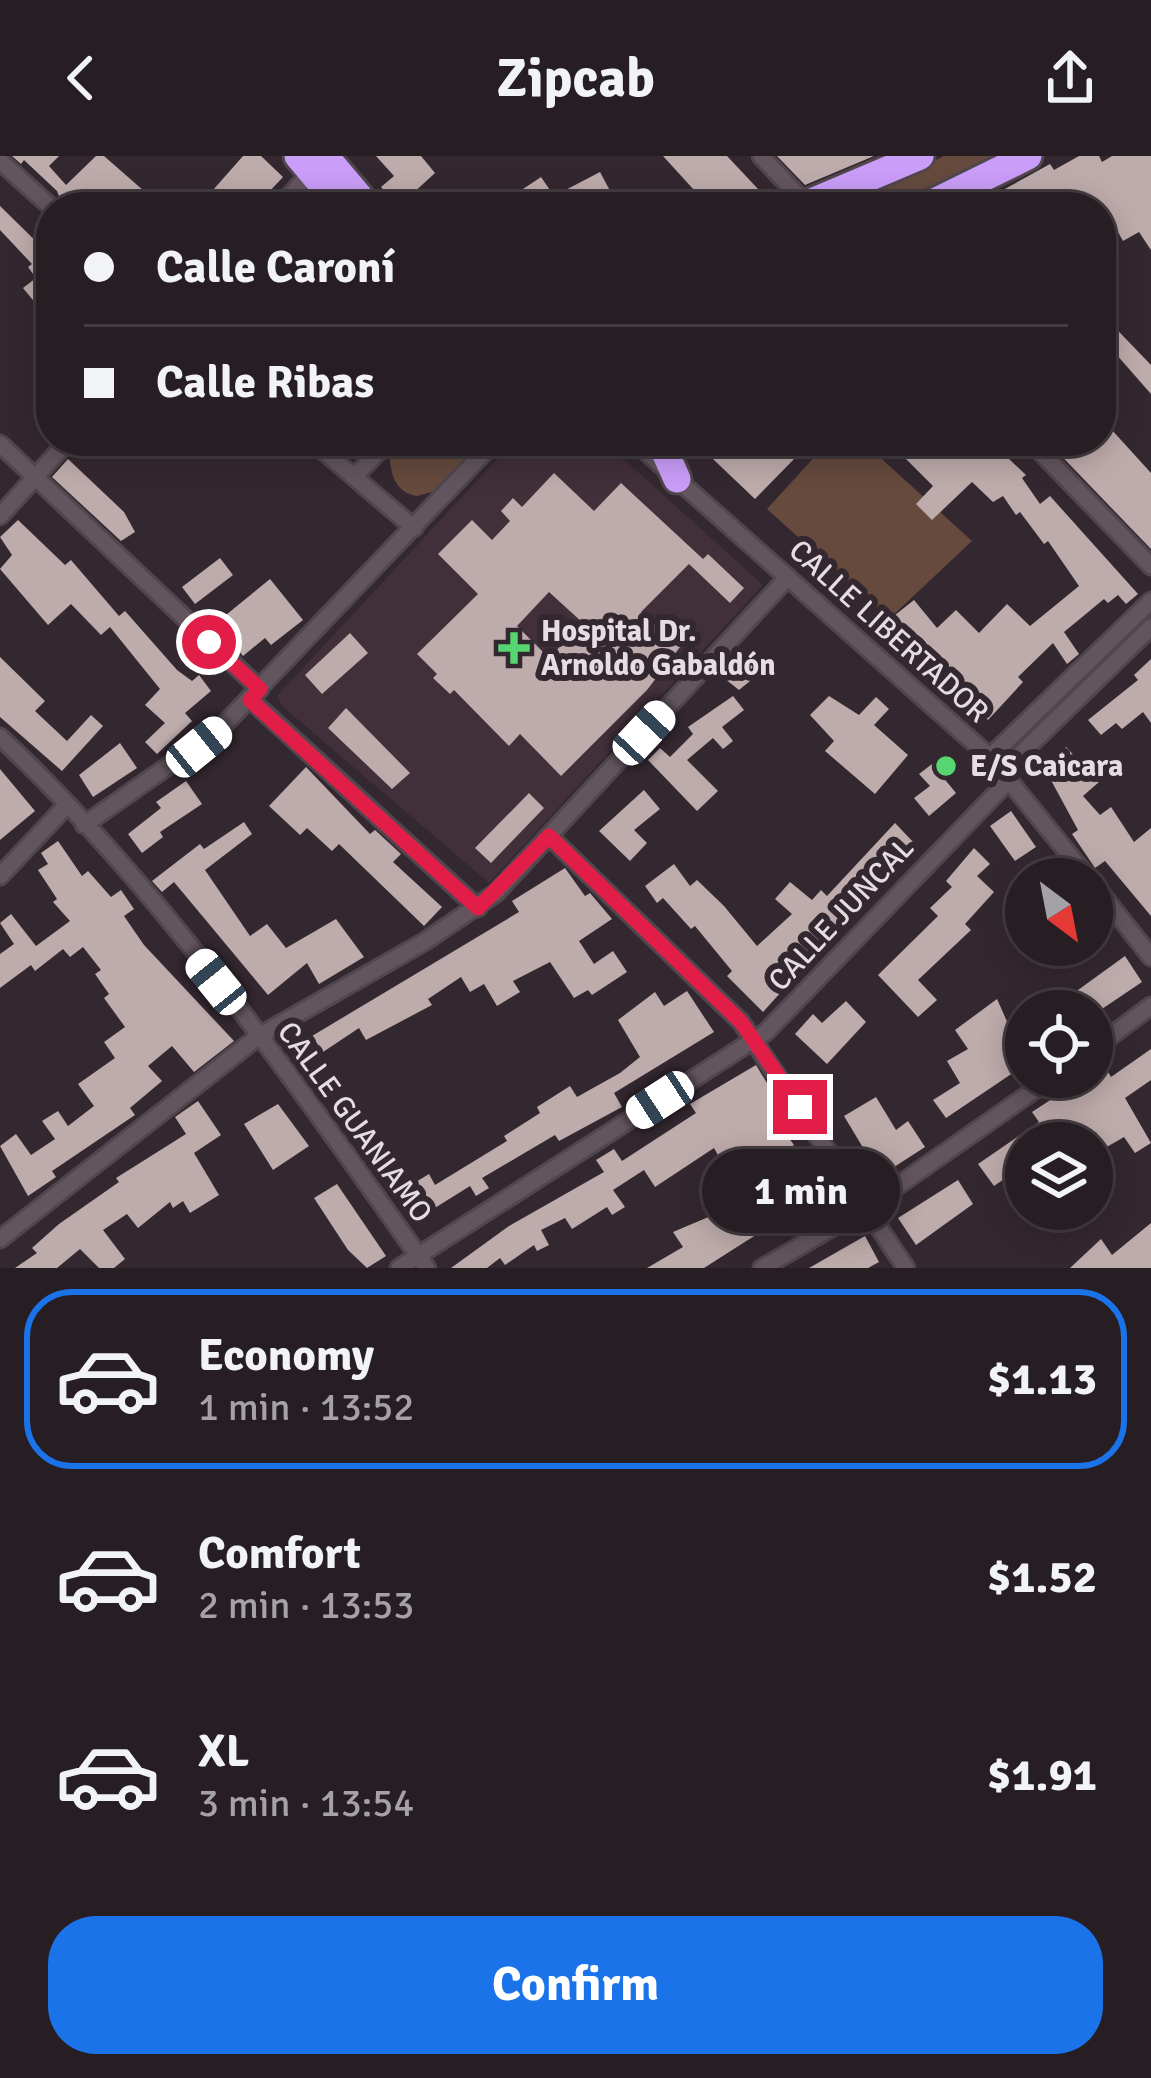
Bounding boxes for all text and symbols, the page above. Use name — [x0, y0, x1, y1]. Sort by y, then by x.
icon: back — [48, 45, 114, 111]
text: Zipcab — [496, 45, 655, 112]
icon: share — [1037, 45, 1103, 111]
text: Calle Caroní — [156, 240, 395, 295]
text: Calle Ribas — [156, 355, 374, 410]
street label: CALLE LIBERTADOR — [781, 532, 996, 731]
place label: Hospital Dr. Arnoldo Gabaldón — [541, 613, 776, 684]
route start — [182, 615, 236, 669]
marker: Hospital Dr. Arnoldo Gabaldón — [498, 632, 530, 664]
car — [606, 694, 682, 772]
car — [160, 710, 238, 784]
place label: E/S Caicara — [970, 748, 1123, 785]
marker: E/S Caicara — [933, 753, 959, 779]
street label: CALLE JUNCAL — [761, 830, 922, 999]
north arrow — [1005, 858, 1113, 966]
map controls — [1005, 858, 1113, 1230]
car — [179, 943, 253, 1021]
button: locate — [1005, 990, 1113, 1098]
street label: CALLE GUANIAMO — [269, 1015, 440, 1230]
car — [620, 1065, 700, 1135]
route end — [773, 1080, 827, 1134]
button: layers — [1005, 1122, 1113, 1230]
callout: 1 min — [701, 1149, 899, 1233]
text: 1 min — [754, 1167, 848, 1215]
icon: car — [54, 1325, 162, 1433]
text: Economy — [198, 1328, 374, 1383]
text: $1.13 — [987, 1352, 1097, 1407]
text: 1 min · 13:52 — [198, 1383, 414, 1431]
icon: car — [54, 1523, 162, 1631]
text: Comfort — [198, 1526, 361, 1581]
text: $1.52 — [987, 1550, 1097, 1605]
text: 2 min · 13:53 — [198, 1581, 414, 1629]
icon: car — [54, 1721, 162, 1829]
text: XL — [198, 1724, 249, 1779]
text: $1.91 — [987, 1748, 1097, 1803]
text: 3 min · 13:54 — [198, 1779, 414, 1827]
button: Confirm — [48, 1916, 1103, 2054]

